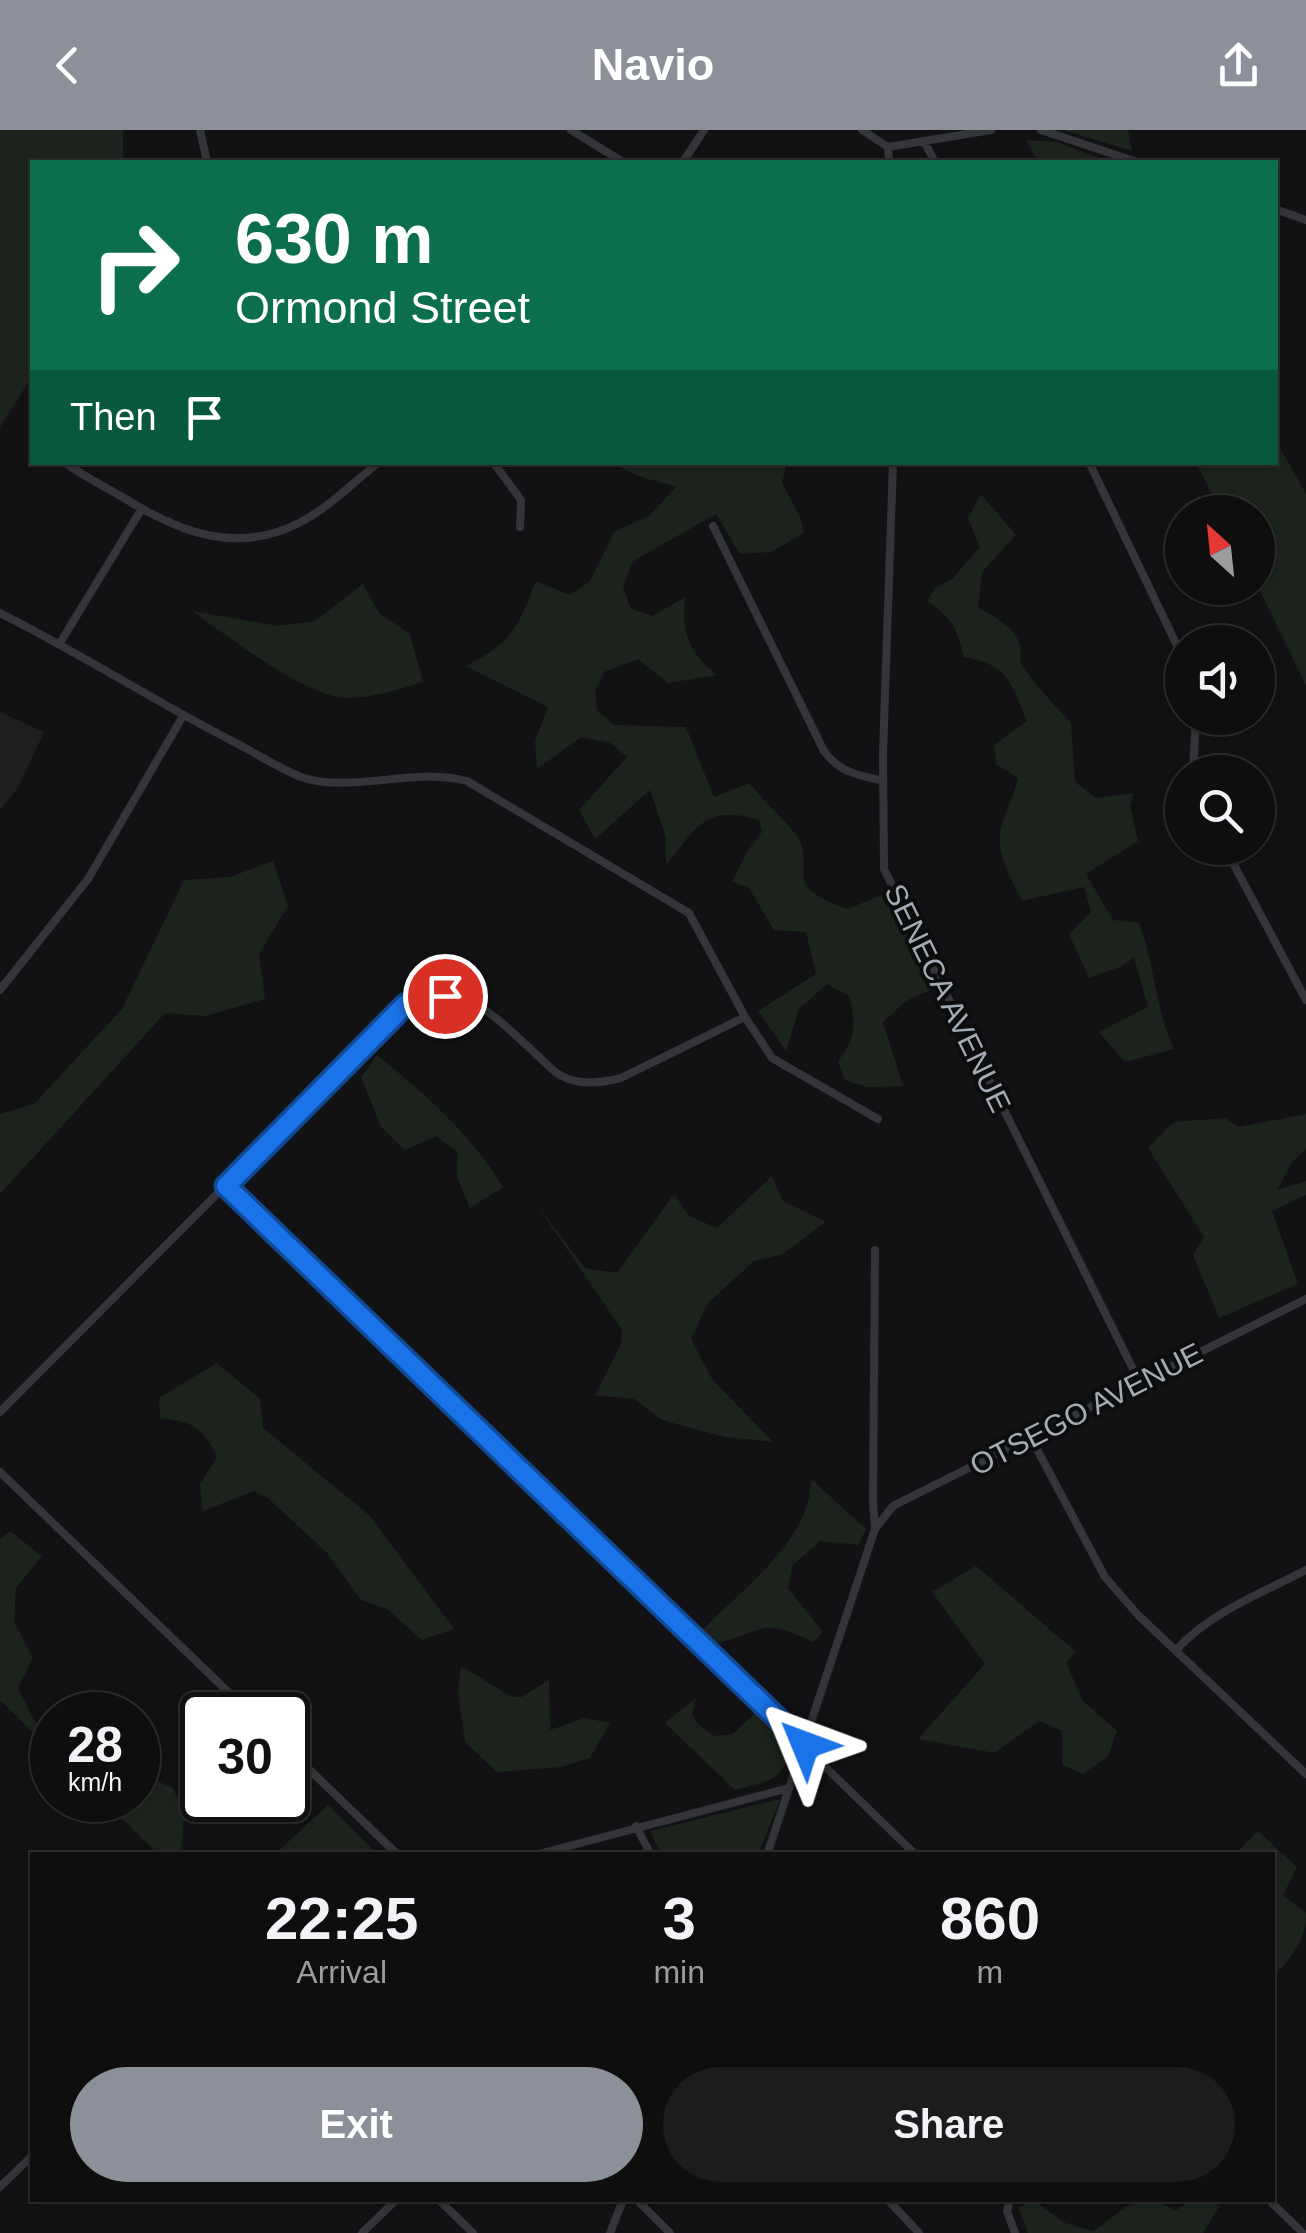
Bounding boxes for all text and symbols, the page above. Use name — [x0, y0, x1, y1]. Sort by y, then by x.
icon: back — [40, 38, 95, 93]
icon: share — [1211, 38, 1266, 93]
text: Navio — [592, 39, 714, 90]
icon: right — [70, 200, 200, 330]
text: 630 m — [235, 200, 433, 278]
text: Ormond Street — [235, 282, 530, 333]
icon: arrive — [177, 390, 232, 445]
text: Then — [70, 396, 157, 438]
north arrow — [1165, 495, 1275, 605]
map controls — [1165, 495, 1275, 865]
button: sound — [1165, 625, 1275, 735]
button: search — [1165, 755, 1275, 865]
street label: SENECA AVENUE — [878, 879, 1018, 1117]
pin — [403, 954, 488, 1039]
icon: arrive — [418, 969, 473, 1024]
street label: OTSEGO AVENUE — [964, 1336, 1208, 1482]
speed limit sign: 30 — [180, 1692, 310, 1822]
position arrow — [753, 1693, 857, 1797]
text: 28 — [67, 1717, 123, 1773]
text: km/h — [68, 1768, 122, 1796]
text: 22:25 — [265, 1885, 418, 1952]
text: 3 — [662, 1885, 696, 1952]
text: 860 — [940, 1885, 1040, 1952]
text: Arrival — [296, 1954, 387, 1990]
text: min — [653, 1954, 705, 1990]
text: m — [977, 1954, 1003, 1990]
button: Exit — [70, 2067, 643, 2182]
button: Share — [663, 2067, 1235, 2182]

